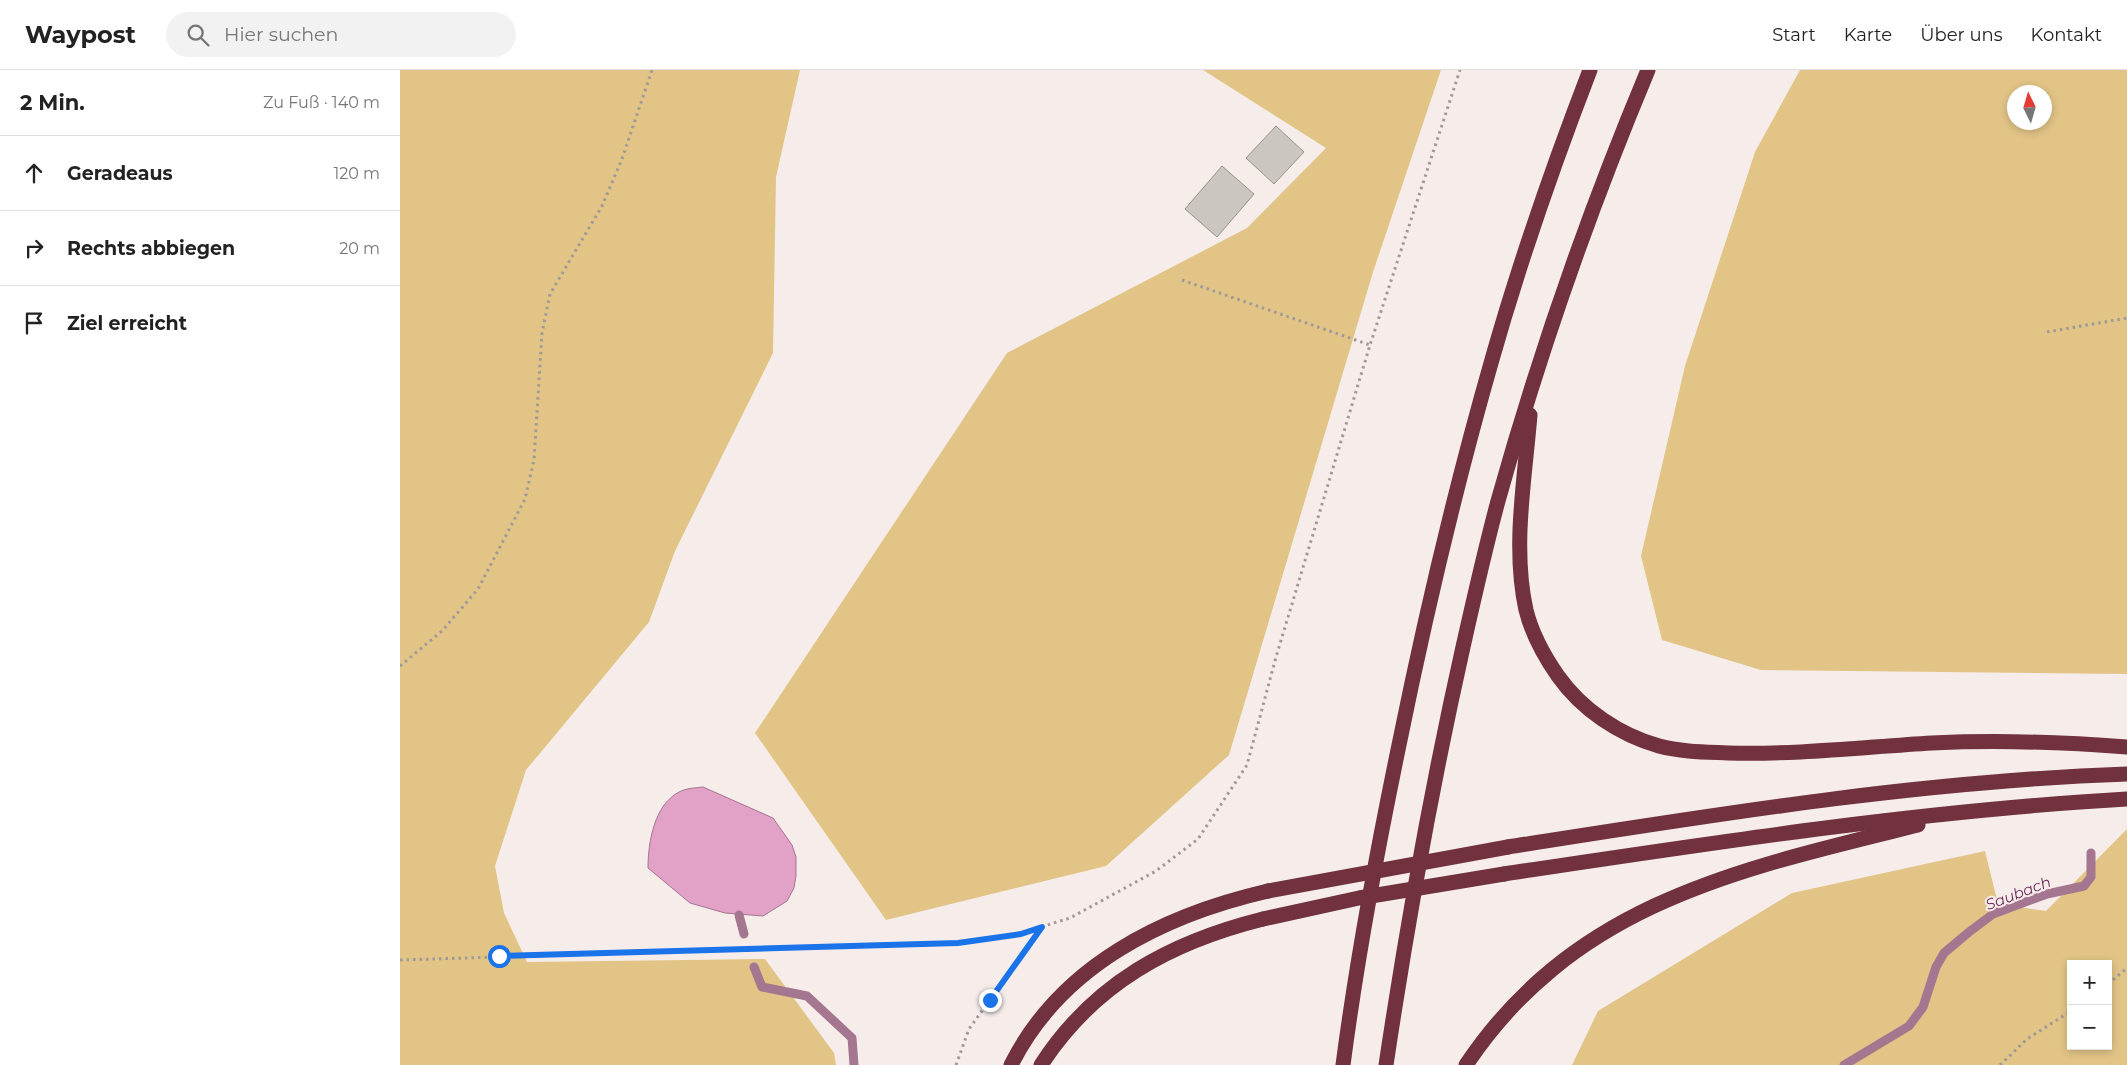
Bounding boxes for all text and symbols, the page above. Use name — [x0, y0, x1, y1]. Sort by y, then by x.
search box — [166, 12, 516, 57]
text: Waypost — [25, 20, 136, 49]
icon: search — [184, 21, 212, 49]
text: Hier suchen — [224, 23, 338, 46]
text: Start — [1772, 24, 1816, 46]
text: Karte — [1844, 24, 1892, 46]
text: Über uns — [1920, 24, 2003, 46]
text: Kontakt — [2031, 24, 2102, 46]
north arrow — [2007, 85, 2052, 130]
text: 2 Min. — [20, 90, 85, 115]
text: Zu Fuß · 140 m — [263, 93, 380, 112]
icon: ahead — [20, 159, 48, 187]
text: Geradeaus — [67, 162, 173, 185]
text: 120 m — [333, 164, 380, 183]
icon: right — [20, 234, 48, 262]
text: Rechts abbiegen — [67, 237, 235, 260]
text: 20 m — [339, 239, 380, 258]
icon: arrive — [20, 309, 48, 337]
text: Ziel erreicht — [67, 312, 187, 335]
water label: Saubach — [1983, 872, 2053, 914]
route start — [488, 945, 511, 968]
map controls — [2067, 960, 2112, 1050]
button: + — [2067, 960, 2112, 1005]
route end — [979, 989, 1002, 1012]
button: − — [2067, 1005, 2112, 1050]

